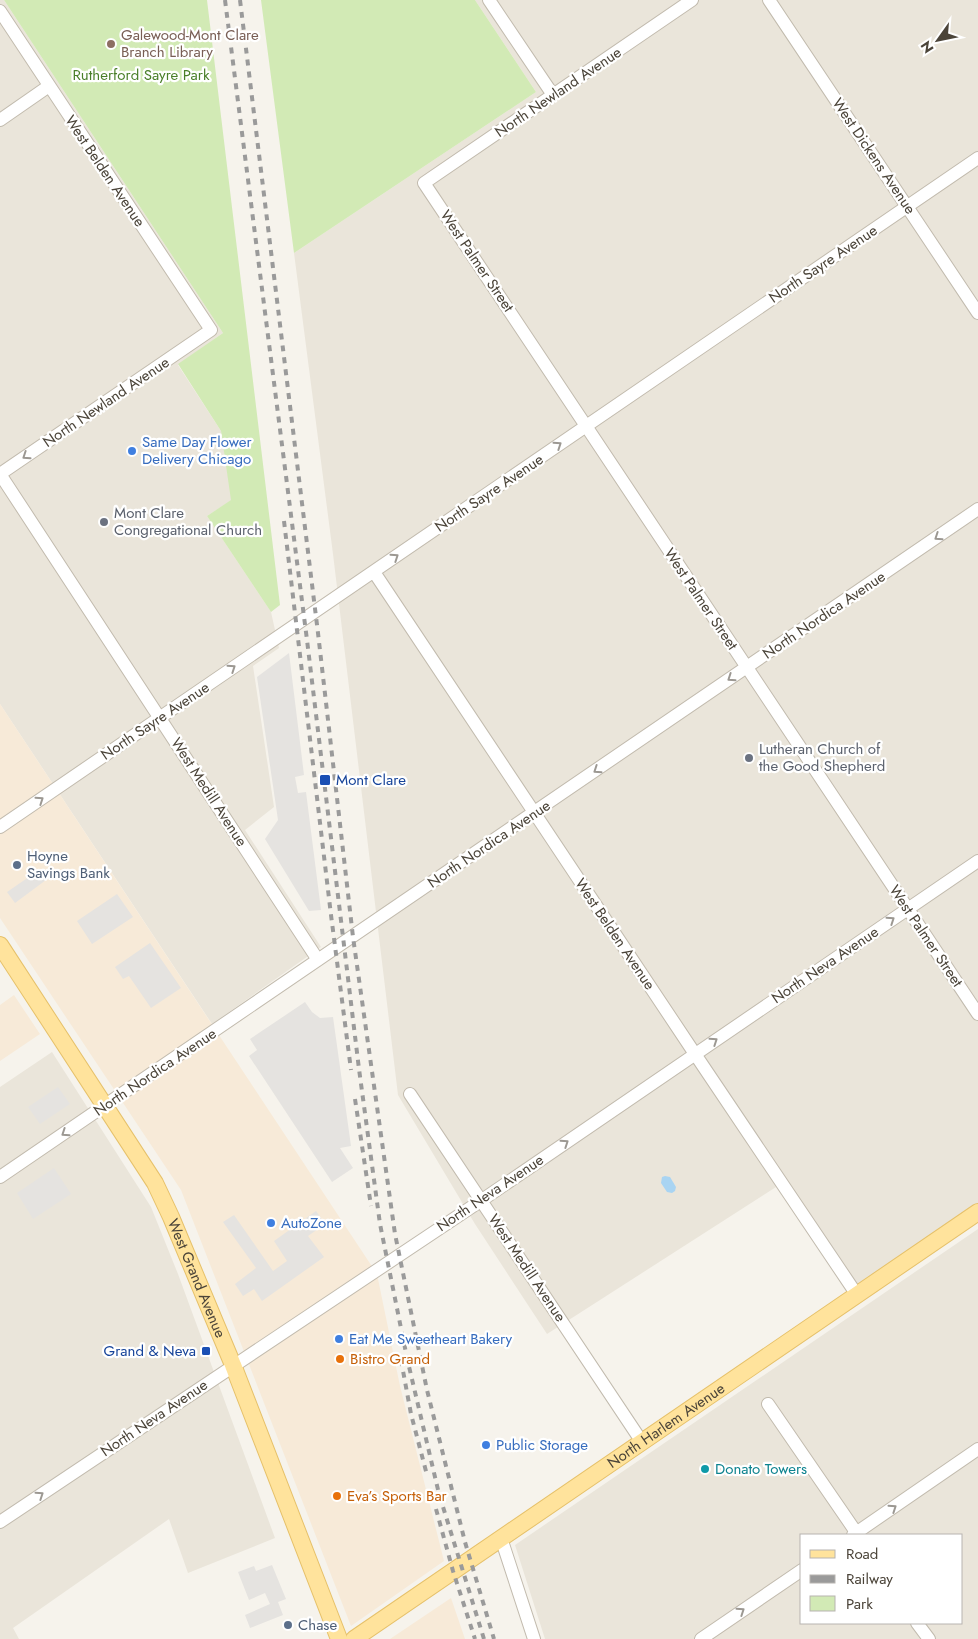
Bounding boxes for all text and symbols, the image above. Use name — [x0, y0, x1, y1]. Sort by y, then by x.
north arrow — [913, 15, 963, 65]
place label: Galewood-Mont Clare Branch Library — [121, 24, 259, 63]
text: N — [916, 37, 939, 57]
marker: Galewood-Mont Clare Branch Library — [105, 38, 117, 50]
street label: North Newland Avenue — [490, 41, 626, 143]
park label: Rutherford Sayre Park — [72, 64, 210, 86]
street label: West Dickens Avenue — [827, 93, 921, 219]
street label: West Belden Avenue — [59, 111, 151, 231]
street label: West Palmer Street — [435, 206, 520, 317]
street label: North Sayre Avenue — [764, 219, 882, 309]
street label: North Newland Avenue — [38, 351, 174, 453]
place label: Same Day Flower Delivery Chicago — [142, 431, 252, 470]
one-way arrow — [552, 442, 562, 451]
marker: Same Day Flower Delivery Chicago — [126, 445, 138, 457]
street label: North Sayre Avenue — [430, 448, 548, 538]
one-way arrow — [23, 450, 32, 459]
place label: Mont Clare Congregational Church — [114, 502, 262, 541]
marker: Mont Clare Congregational Church — [98, 516, 110, 528]
one-way arrow — [934, 531, 944, 540]
street label: West Palmer Street — [659, 544, 744, 655]
one-way arrow — [389, 554, 399, 563]
street label: North Nordica Avenue — [758, 565, 890, 664]
one-way arrow — [226, 665, 236, 674]
one-way arrow — [728, 672, 737, 681]
street label: North Sayre Avenue — [96, 676, 214, 766]
street label: West Medill Avenue — [165, 733, 253, 851]
place label: Lutheran Church of the Good Shepherd — [759, 738, 885, 777]
marker: Lutheran Church of the Good Shepherd — [743, 752, 755, 764]
one-way arrow — [594, 764, 603, 773]
place label: Mont Clare — [336, 769, 406, 791]
marker: Mont Clare — [318, 773, 332, 787]
street label: North Nordica Avenue — [423, 794, 555, 893]
one-way arrow — [34, 797, 44, 806]
place label: Hoyne Savings Bank — [27, 845, 110, 884]
marker: Hoyne Savings Bank — [11, 859, 23, 871]
street label: West Belden Avenue — [569, 874, 661, 994]
street label: West Palmer Street — [884, 881, 969, 992]
one-way arrow — [886, 917, 895, 926]
street label: North Neva Avenue — [767, 921, 883, 1009]
street label: North Nordica Avenue — [89, 1022, 221, 1121]
one-way arrow — [708, 1038, 718, 1047]
one-way arrow — [62, 1127, 71, 1136]
one-way arrow — [559, 1140, 569, 1149]
street label: North Neva Avenue — [432, 1149, 548, 1237]
street label: West Medill Avenue — [483, 1210, 571, 1327]
place label: AutoZone — [281, 1212, 342, 1234]
street label: West Grand Avenue — [162, 1215, 232, 1341]
marker: AutoZone — [265, 1217, 277, 1229]
place label: Eat Me Sweetheart Bakery — [349, 1328, 513, 1350]
marker: Eat Me Sweetheart Bakery — [333, 1333, 345, 1345]
place label: Grand & Neva — [104, 1340, 196, 1362]
marker: Grand & Neva — [200, 1345, 212, 1357]
place label: Bistro Grand — [350, 1348, 430, 1370]
marker: Bistro Grand — [334, 1353, 346, 1365]
street label: North Neva Avenue — [96, 1374, 212, 1462]
street label: North Harlem Avenue — [603, 1377, 729, 1474]
place label: Public Storage — [496, 1434, 588, 1456]
marker: Public Storage — [480, 1439, 492, 1451]
place label: Donato Towers — [715, 1458, 807, 1480]
marker: Donato Towers — [699, 1463, 711, 1475]
place label: Eva’s Sports Bar — [347, 1485, 448, 1507]
marker: Eva’s Sports Bar — [331, 1490, 343, 1502]
one-way arrow — [35, 1492, 44, 1501]
one-way arrow — [887, 1505, 897, 1514]
legend — [800, 1534, 963, 1624]
text: Road — [846, 1543, 878, 1565]
text: Railway — [846, 1568, 893, 1590]
text: Park — [846, 1593, 873, 1615]
one-way arrow — [736, 1608, 745, 1618]
place label: Chase — [298, 1614, 337, 1636]
marker: Chase — [282, 1619, 294, 1631]

